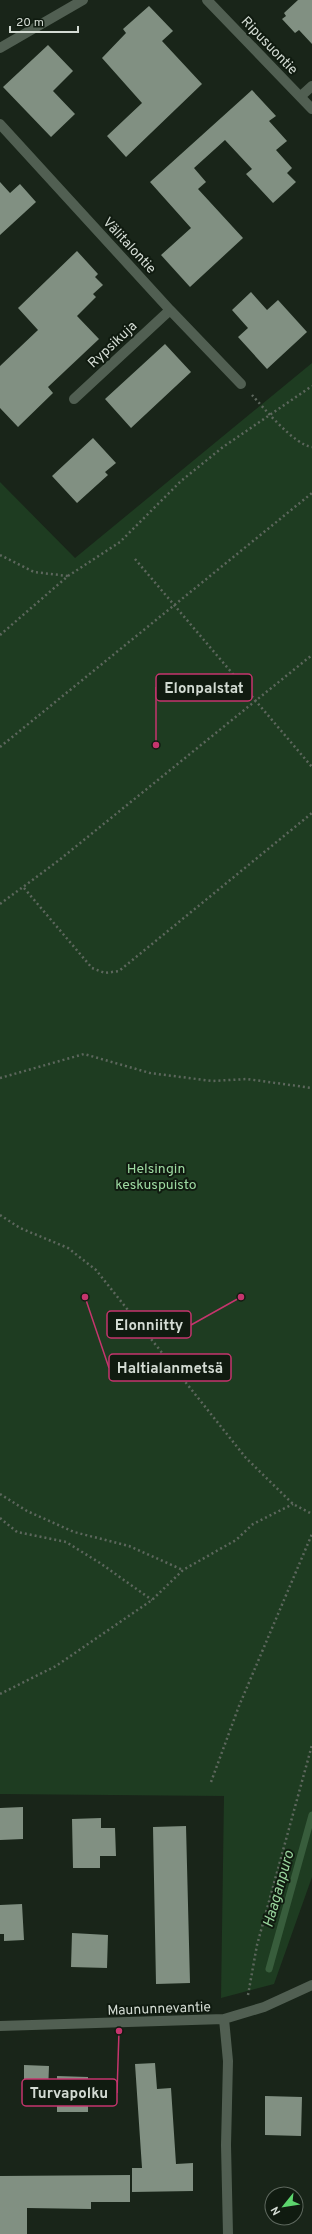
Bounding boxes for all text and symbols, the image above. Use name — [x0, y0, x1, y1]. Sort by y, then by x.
scale bar — [10, 8, 78, 34]
street label: Ripusuontie — [237, 13, 301, 79]
text: 20 m — [16, 15, 44, 31]
street label: Välitalontie — [99, 214, 159, 278]
street label: Rypsikuja — [85, 318, 141, 372]
callout: Elonpalstat — [156, 674, 252, 701]
text: Elonpalstat — [164, 680, 244, 699]
park label: Helsingin keskuspuisto — [115, 1161, 197, 1194]
callout: Elonniitty — [107, 1311, 191, 1338]
text: Elonniitty — [115, 1317, 184, 1336]
callout: Haltialanmetsä — [109, 1354, 231, 1381]
text: Haltialanmetsä — [117, 1360, 223, 1379]
water label: Haaganpuro — [259, 1849, 299, 1930]
street label: Maununnevantie — [107, 1999, 211, 2020]
callout: Turvapolku — [22, 2079, 117, 2106]
text: Turvapolku — [30, 2085, 108, 2104]
north arrow — [264, 2186, 304, 2226]
text: N — [268, 2204, 284, 2217]

